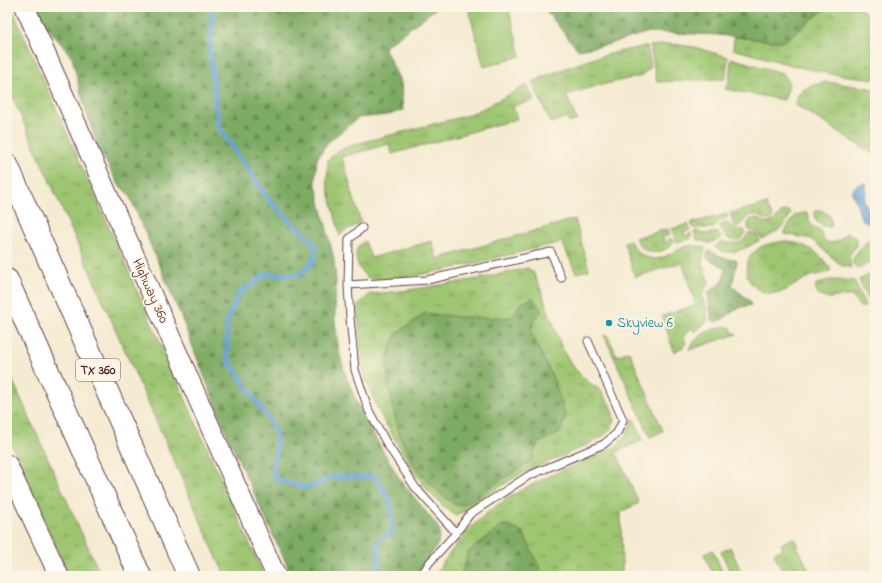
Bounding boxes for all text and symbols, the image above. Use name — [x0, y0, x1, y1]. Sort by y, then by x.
street label: Highway 360 — [125, 255, 174, 327]
place label: Skyview 6 — [617, 313, 673, 335]
marker: Skyview 6 — [604, 318, 614, 328]
road number: TX 360 — [76, 359, 120, 381]

